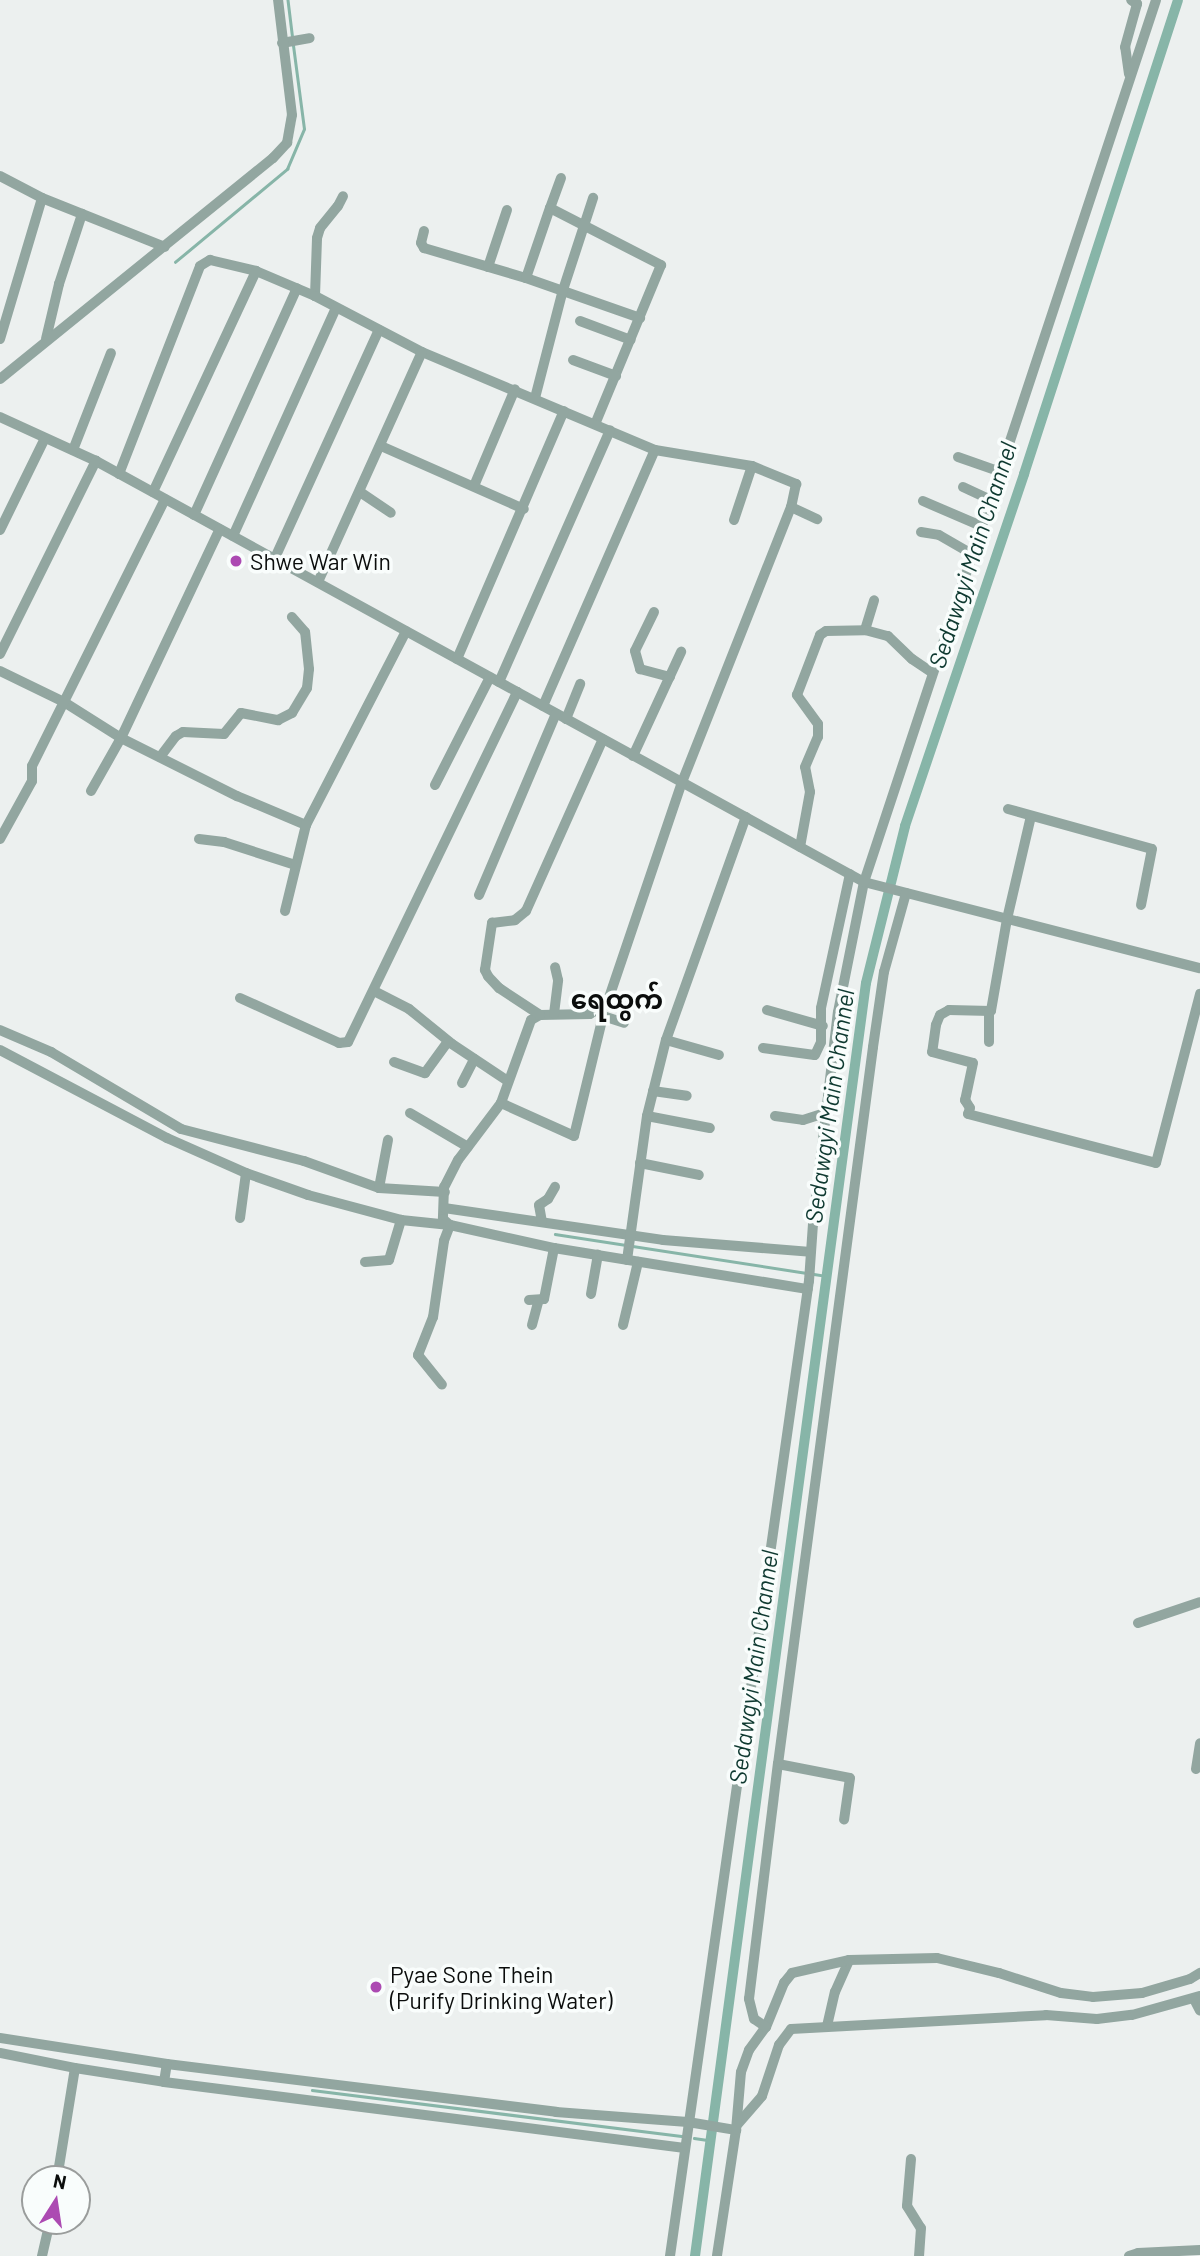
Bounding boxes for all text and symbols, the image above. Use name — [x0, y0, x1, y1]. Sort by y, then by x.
water label: Sedawgyi Main Channel — [922, 438, 1022, 672]
place label: Shwe War Win — [250, 547, 391, 575]
marker: Shwe War Win — [228, 553, 244, 569]
district label: ရေထွက် — [571, 983, 663, 1015]
water label: Sedawgyi Main Channel — [798, 987, 860, 1225]
water label: Sedawgyi Main Channel — [722, 1548, 784, 1786]
place label: Pyae Sone Thein (Purify Drinking Water) — [390, 1960, 613, 2014]
marker: Pyae Sone Thein (Purify Drinking Water) — [368, 1979, 384, 1995]
north arrow — [21, 2165, 91, 2235]
text: N — [51, 2168, 69, 2193]

